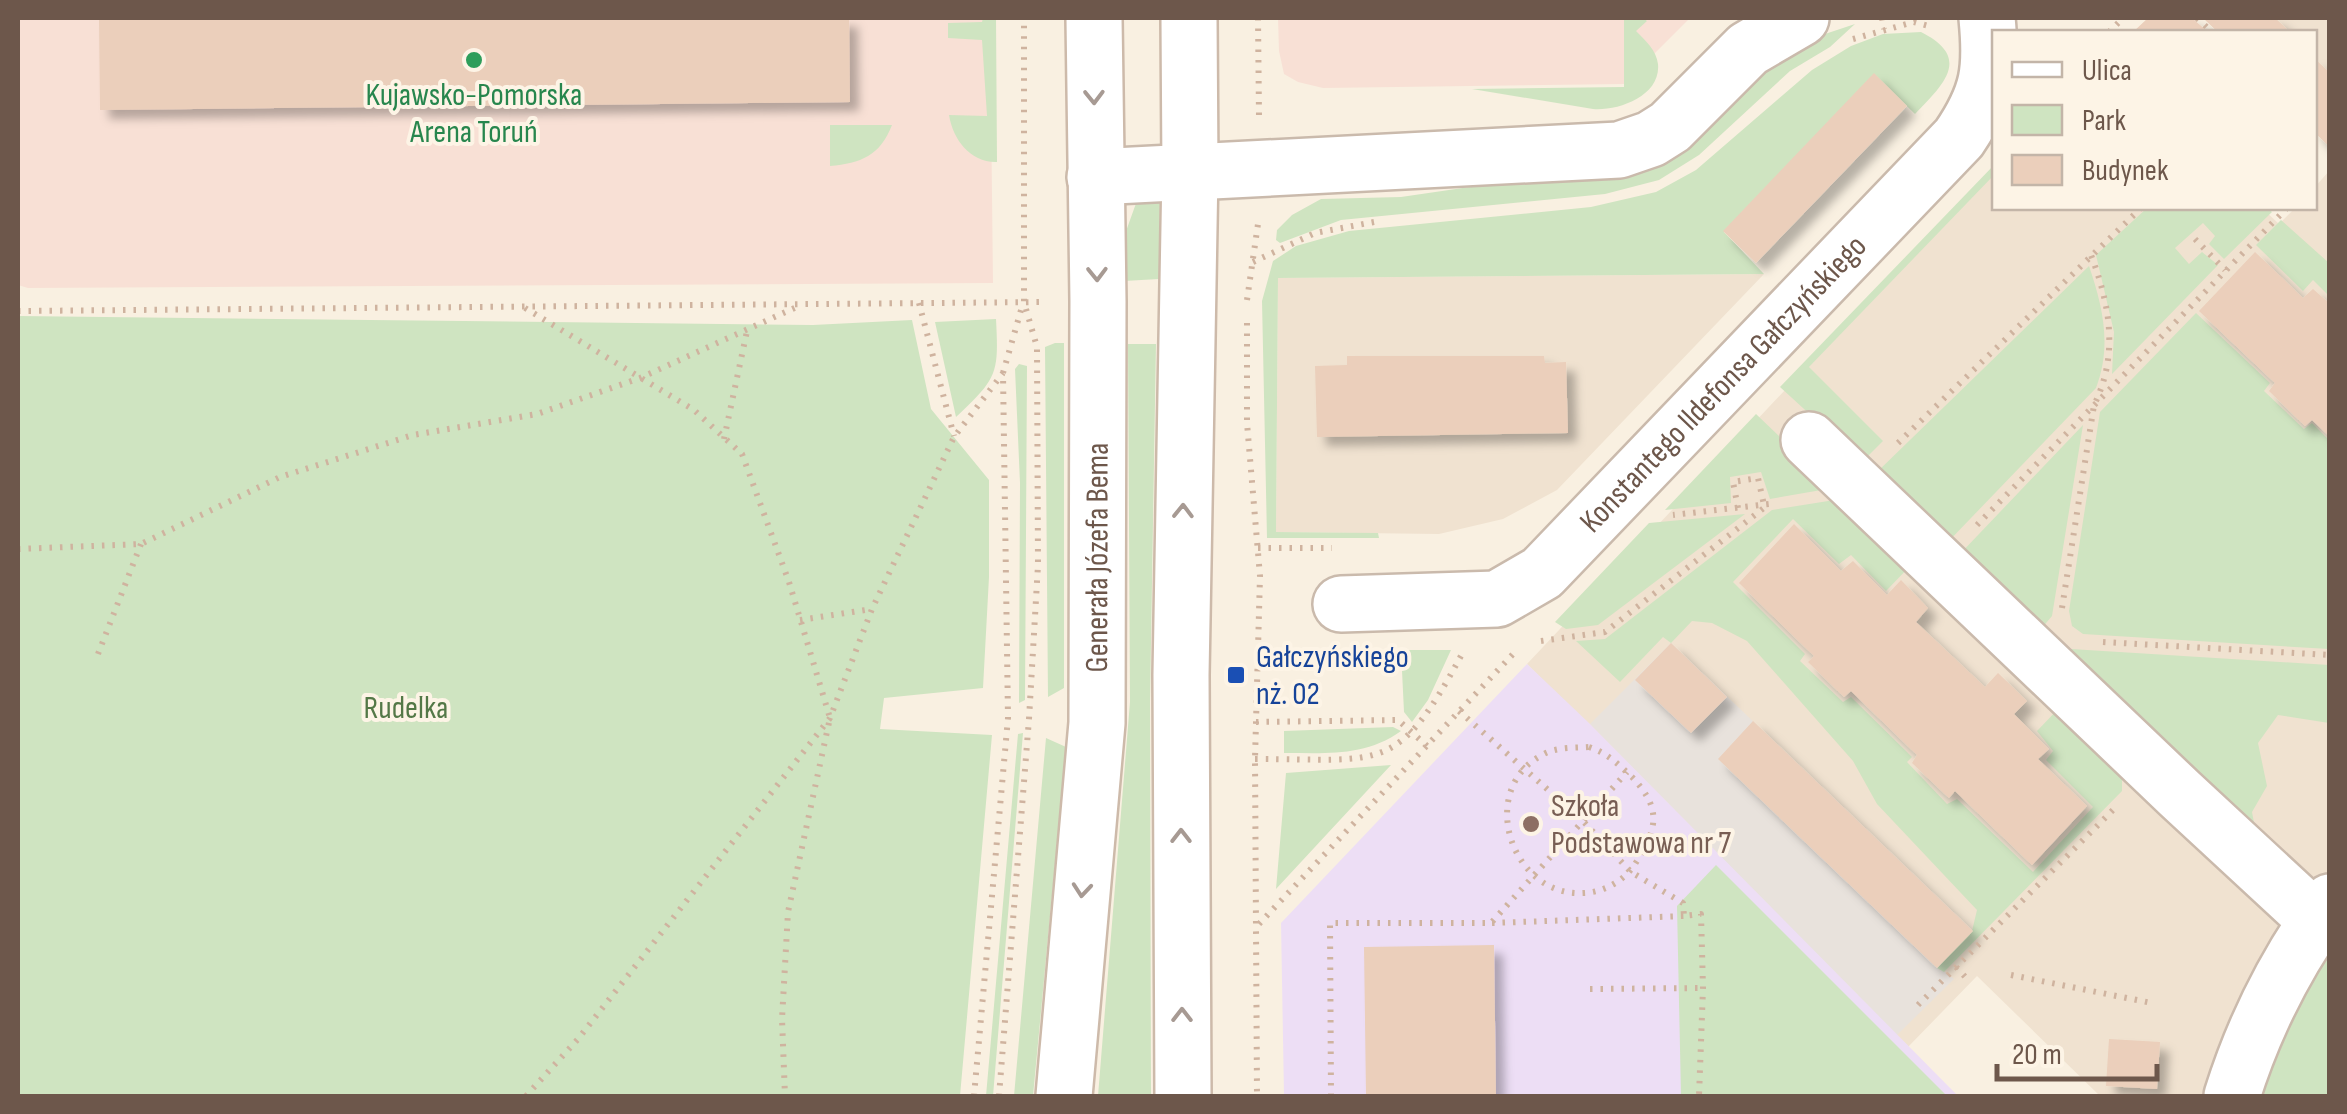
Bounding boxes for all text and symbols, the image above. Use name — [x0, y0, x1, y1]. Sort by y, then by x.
legend — [1992, 30, 2317, 210]
marker: Kujawsko-Pomorska Arena Toruń — [463, 49, 485, 71]
text: Ulica — [2082, 53, 2132, 89]
place label: Kujawsko-Pomorska Arena Toruń — [366, 76, 582, 152]
one-way arrow — [1084, 90, 1105, 106]
text: Park — [2082, 103, 2126, 139]
text: Budynek — [2082, 153, 2169, 189]
street label: Konstantego Ildefonsa Gałczyńskiego — [1572, 227, 1875, 541]
one-way arrow — [1087, 267, 1108, 283]
street label: Generała Józefa Bema — [1078, 443, 1117, 672]
one-way arrow — [1173, 502, 1194, 518]
place label: Gałczyńskiego nż. 02 — [1256, 638, 1409, 714]
marker: Gałczyńskiego nż. 02 — [1225, 664, 1247, 686]
park label: Rudelka — [364, 689, 448, 728]
place label: Szkoła Podstawowa nr 7 — [1551, 787, 1731, 863]
marker: Szkoła Podstawowa nr 7 — [1520, 813, 1542, 835]
one-way arrow — [1170, 827, 1192, 842]
one-way arrow — [1072, 883, 1094, 899]
one-way arrow — [1171, 1006, 1193, 1022]
scale bar — [1997, 1019, 2157, 1081]
text: 20 m — [2012, 1037, 2062, 1073]

